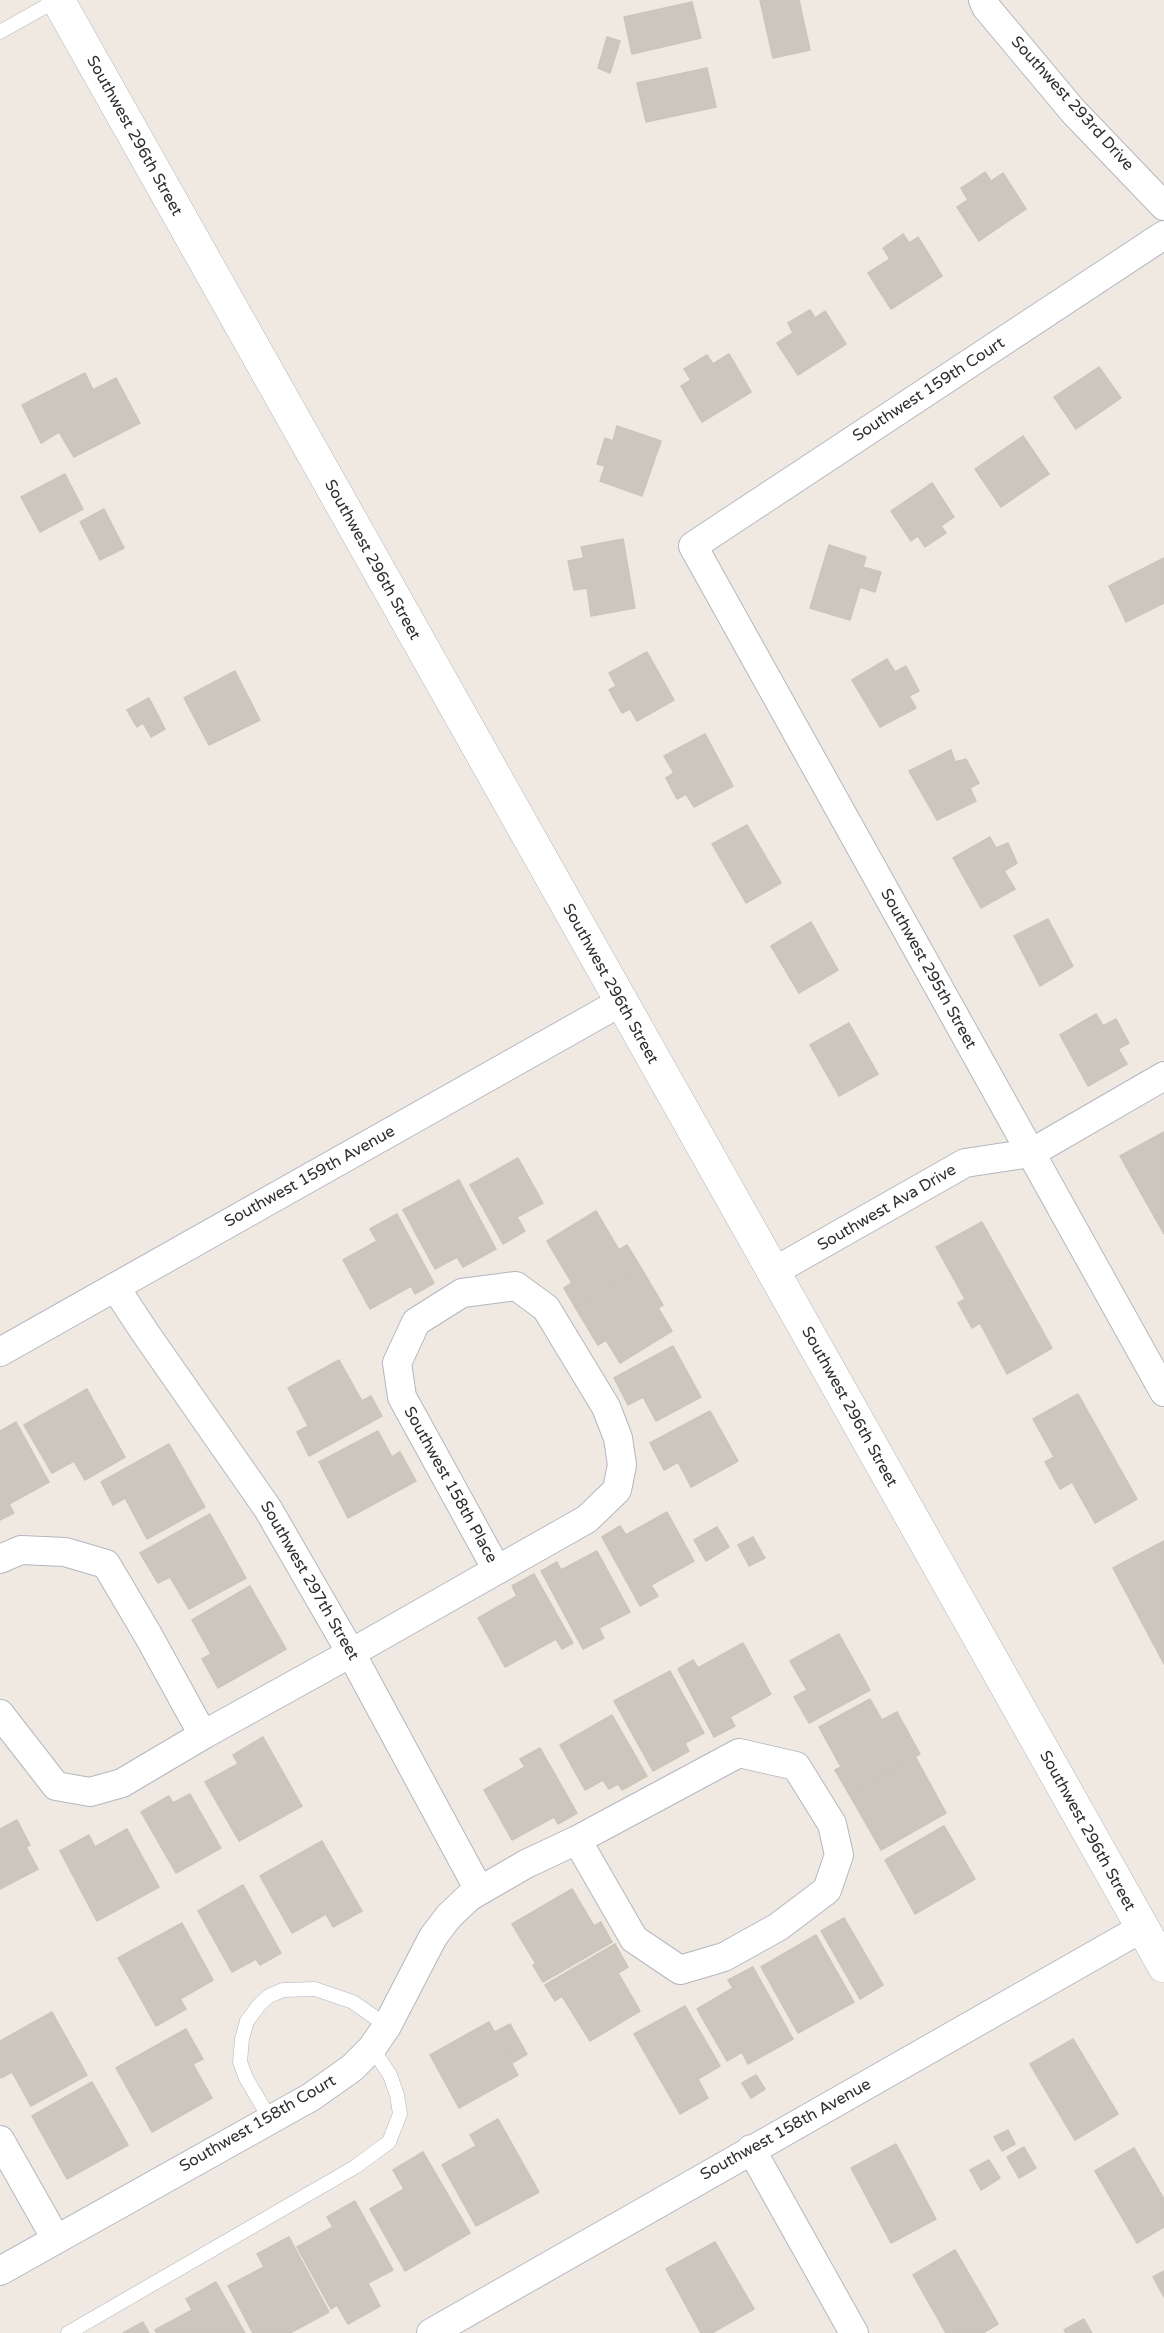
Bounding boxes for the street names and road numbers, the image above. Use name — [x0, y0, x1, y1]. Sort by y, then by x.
street label: Southwest 293rd Drive — [1007, 33, 1137, 175]
street label: Southwest 296th Street — [82, 52, 186, 220]
street label: Southwest 159th Court — [849, 334, 1009, 446]
street label: Southwest 296th Street — [320, 476, 424, 644]
street label: Southwest 295th Street — [876, 885, 980, 1053]
street label: Southwest 296th Street — [558, 900, 662, 1068]
street label: Southwest 159th Avenue — [221, 1122, 399, 1232]
street label: Southwest Ava Drive — [814, 1160, 960, 1256]
street label: Southwest 296th Street — [797, 1323, 901, 1491]
street label: Southwest 158th Place — [399, 1403, 501, 1567]
street label: Southwest 297th Street — [256, 1498, 362, 1664]
street label: Southwest 296th Street — [1035, 1747, 1139, 1915]
street label: Southwest 158th Court — [176, 2071, 340, 2177]
street label: Southwest 158th Avenue — [697, 2075, 875, 2185]

